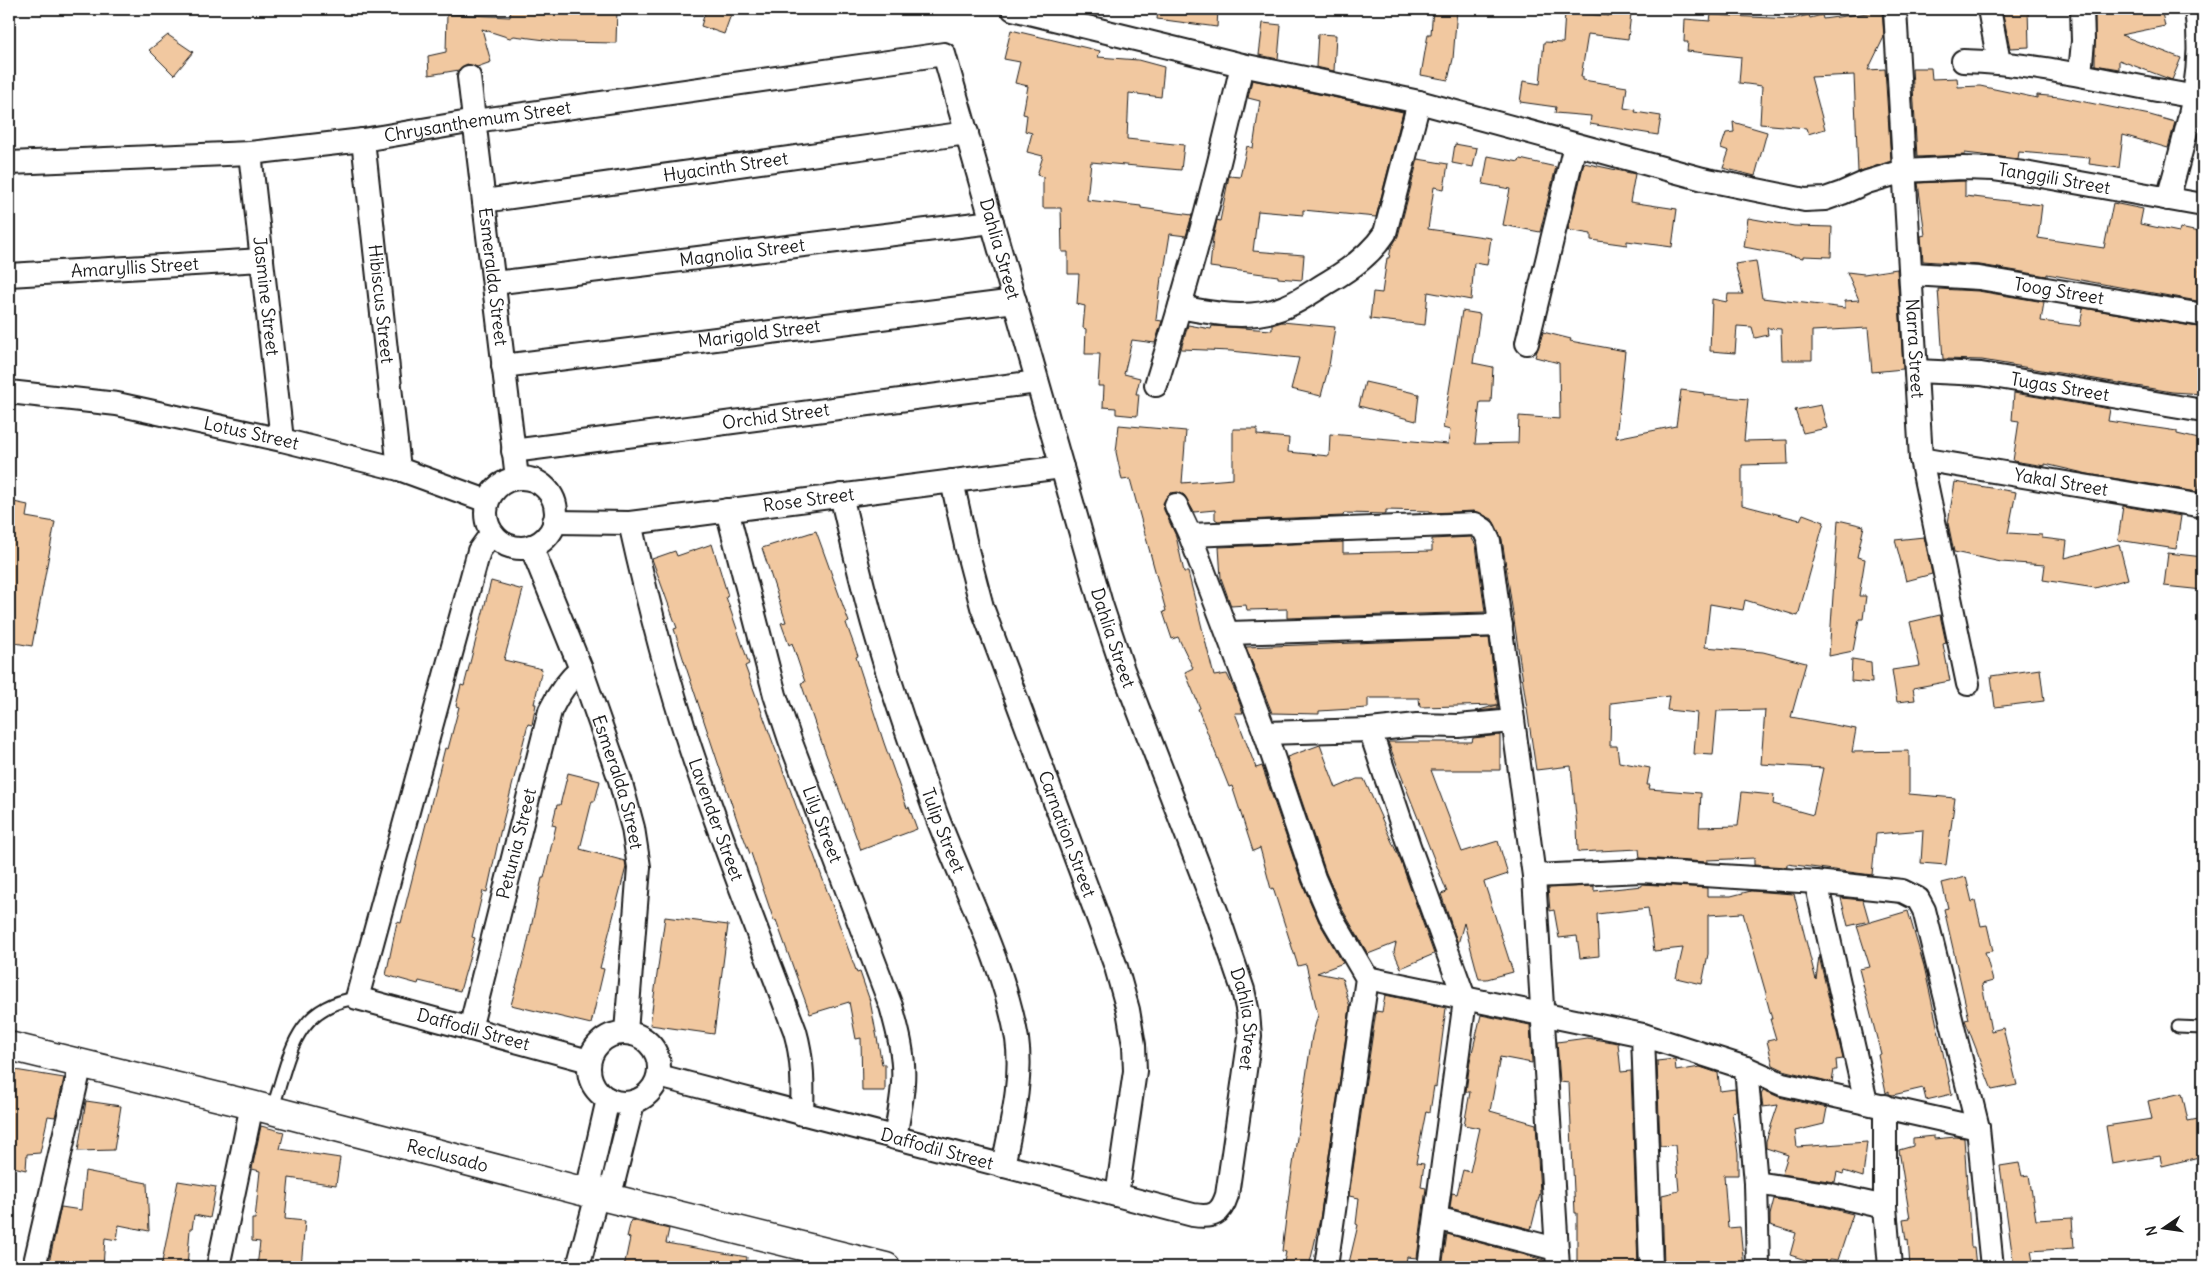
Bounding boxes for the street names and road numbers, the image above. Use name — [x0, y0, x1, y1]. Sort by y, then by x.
street label: Chrysanthemum Street — [382, 95, 573, 147]
street label: Hyacinth Street — [662, 146, 789, 187]
street label: Tanggili Street — [1997, 158, 2112, 199]
street label: Dahlia Street — [975, 196, 1025, 302]
street label: Esmeralda Street — [474, 206, 513, 347]
street label: Magnolia Street — [678, 233, 806, 271]
street label: Jasmine Street — [248, 235, 285, 357]
street label: Hibiscus Street — [364, 243, 399, 365]
street label: Amaryllis Street — [70, 252, 199, 282]
street label: Toog Street — [2012, 272, 2106, 309]
street label: Narra Street — [1901, 298, 1929, 399]
street label: Marigold Street — [696, 314, 822, 352]
street label: Tugas Street — [2009, 367, 2111, 406]
street label: Orchid Street — [721, 397, 831, 434]
street label: Lotus Street — [202, 411, 301, 455]
street label: Yakal Street — [2013, 463, 2110, 501]
street label: Rose Street — [761, 482, 855, 517]
street label: Dahlia Street — [1086, 585, 1141, 691]
street label: Esmeralda Street — [587, 712, 648, 851]
street label: Lavender Street — [684, 755, 749, 884]
street label: Carnation Street — [1033, 768, 1101, 900]
street label: Lily Street — [798, 783, 848, 866]
street label: Tulip Street — [917, 785, 971, 876]
street label: Petunia Street — [491, 786, 541, 902]
street label: Dahlia Street — [1225, 965, 1262, 1072]
street label: Daffodil Street — [414, 1003, 532, 1055]
street label: Daffodil Street — [878, 1122, 996, 1175]
street label: Reclusado — [404, 1134, 491, 1177]

